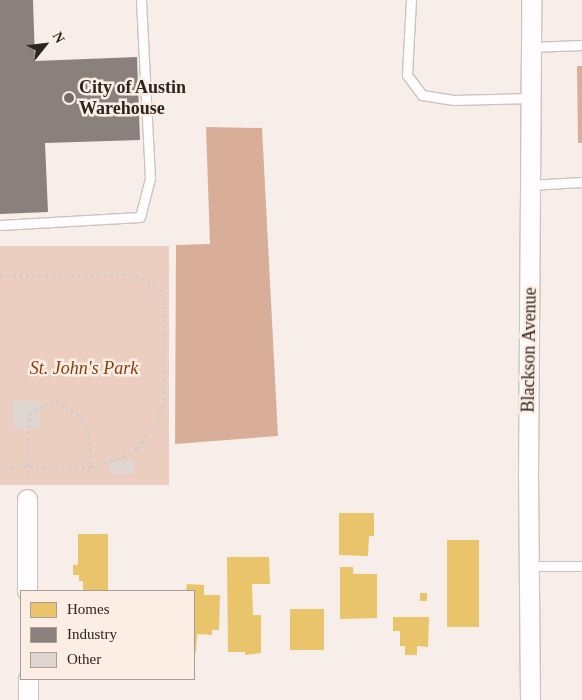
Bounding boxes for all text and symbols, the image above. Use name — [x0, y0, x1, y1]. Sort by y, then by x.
north arrow — [20, 20, 70, 70]
text: N — [50, 29, 68, 46]
place label: City of Austin Warehouse — [79, 77, 187, 120]
marker: City of Austin Warehouse — [63, 92, 75, 104]
street label: Blackson Avenue — [517, 287, 541, 413]
park label: St. John's Park — [30, 357, 138, 379]
legend — [20, 590, 195, 680]
text: Homes — [67, 601, 110, 617]
text: Industry — [67, 626, 117, 642]
text: Other — [67, 651, 101, 667]

